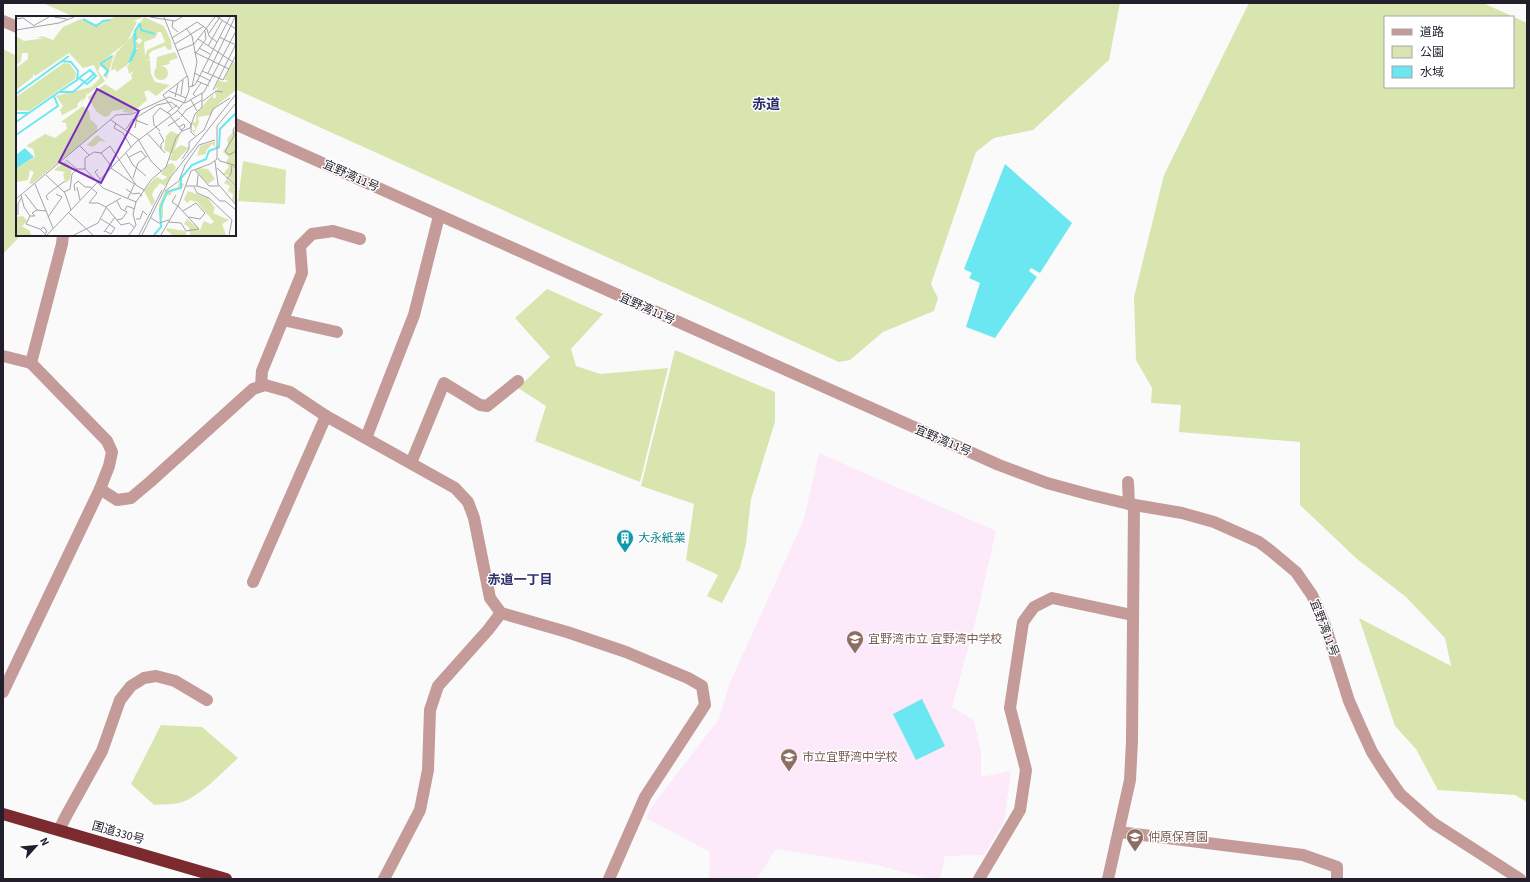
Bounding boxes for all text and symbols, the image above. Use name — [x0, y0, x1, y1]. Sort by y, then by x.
inset map — [16, 16, 236, 236]
legend — [1384, 16, 1514, 88]
text: 道路 — [1420, 24, 1444, 41]
text: 公園 — [1420, 44, 1444, 61]
text: 水域 — [1420, 64, 1444, 81]
district label: 赤道 — [752, 95, 780, 115]
street label: 宜野湾11号 — [320, 156, 382, 196]
street label: 宜野湾11号 — [616, 289, 678, 329]
street label: 宜野湾11号 — [912, 421, 974, 461]
building icon: 大永紙業 — [615, 528, 635, 553]
place label: 大永紙業 — [638, 530, 686, 547]
district label: 赤道一丁目 — [487, 571, 553, 589]
street label: 宜野湾11号 — [1305, 597, 1343, 659]
school or university icon: 宜野湾市立 宜野湾中学校 — [845, 629, 865, 654]
place label: 宜野湾市立 宜野湾中学校 — [868, 631, 1002, 648]
school or university icon: 市立宜野湾中学校 — [779, 747, 799, 772]
place label: 市立宜野湾中学校 — [802, 749, 898, 766]
street label: 国道330号 — [90, 817, 146, 849]
north arrow — [16, 826, 56, 866]
school or university icon: 仲原保育園 — [1125, 827, 1145, 852]
place label: 仲原保育園 — [1148, 829, 1208, 846]
text: N — [36, 835, 53, 848]

